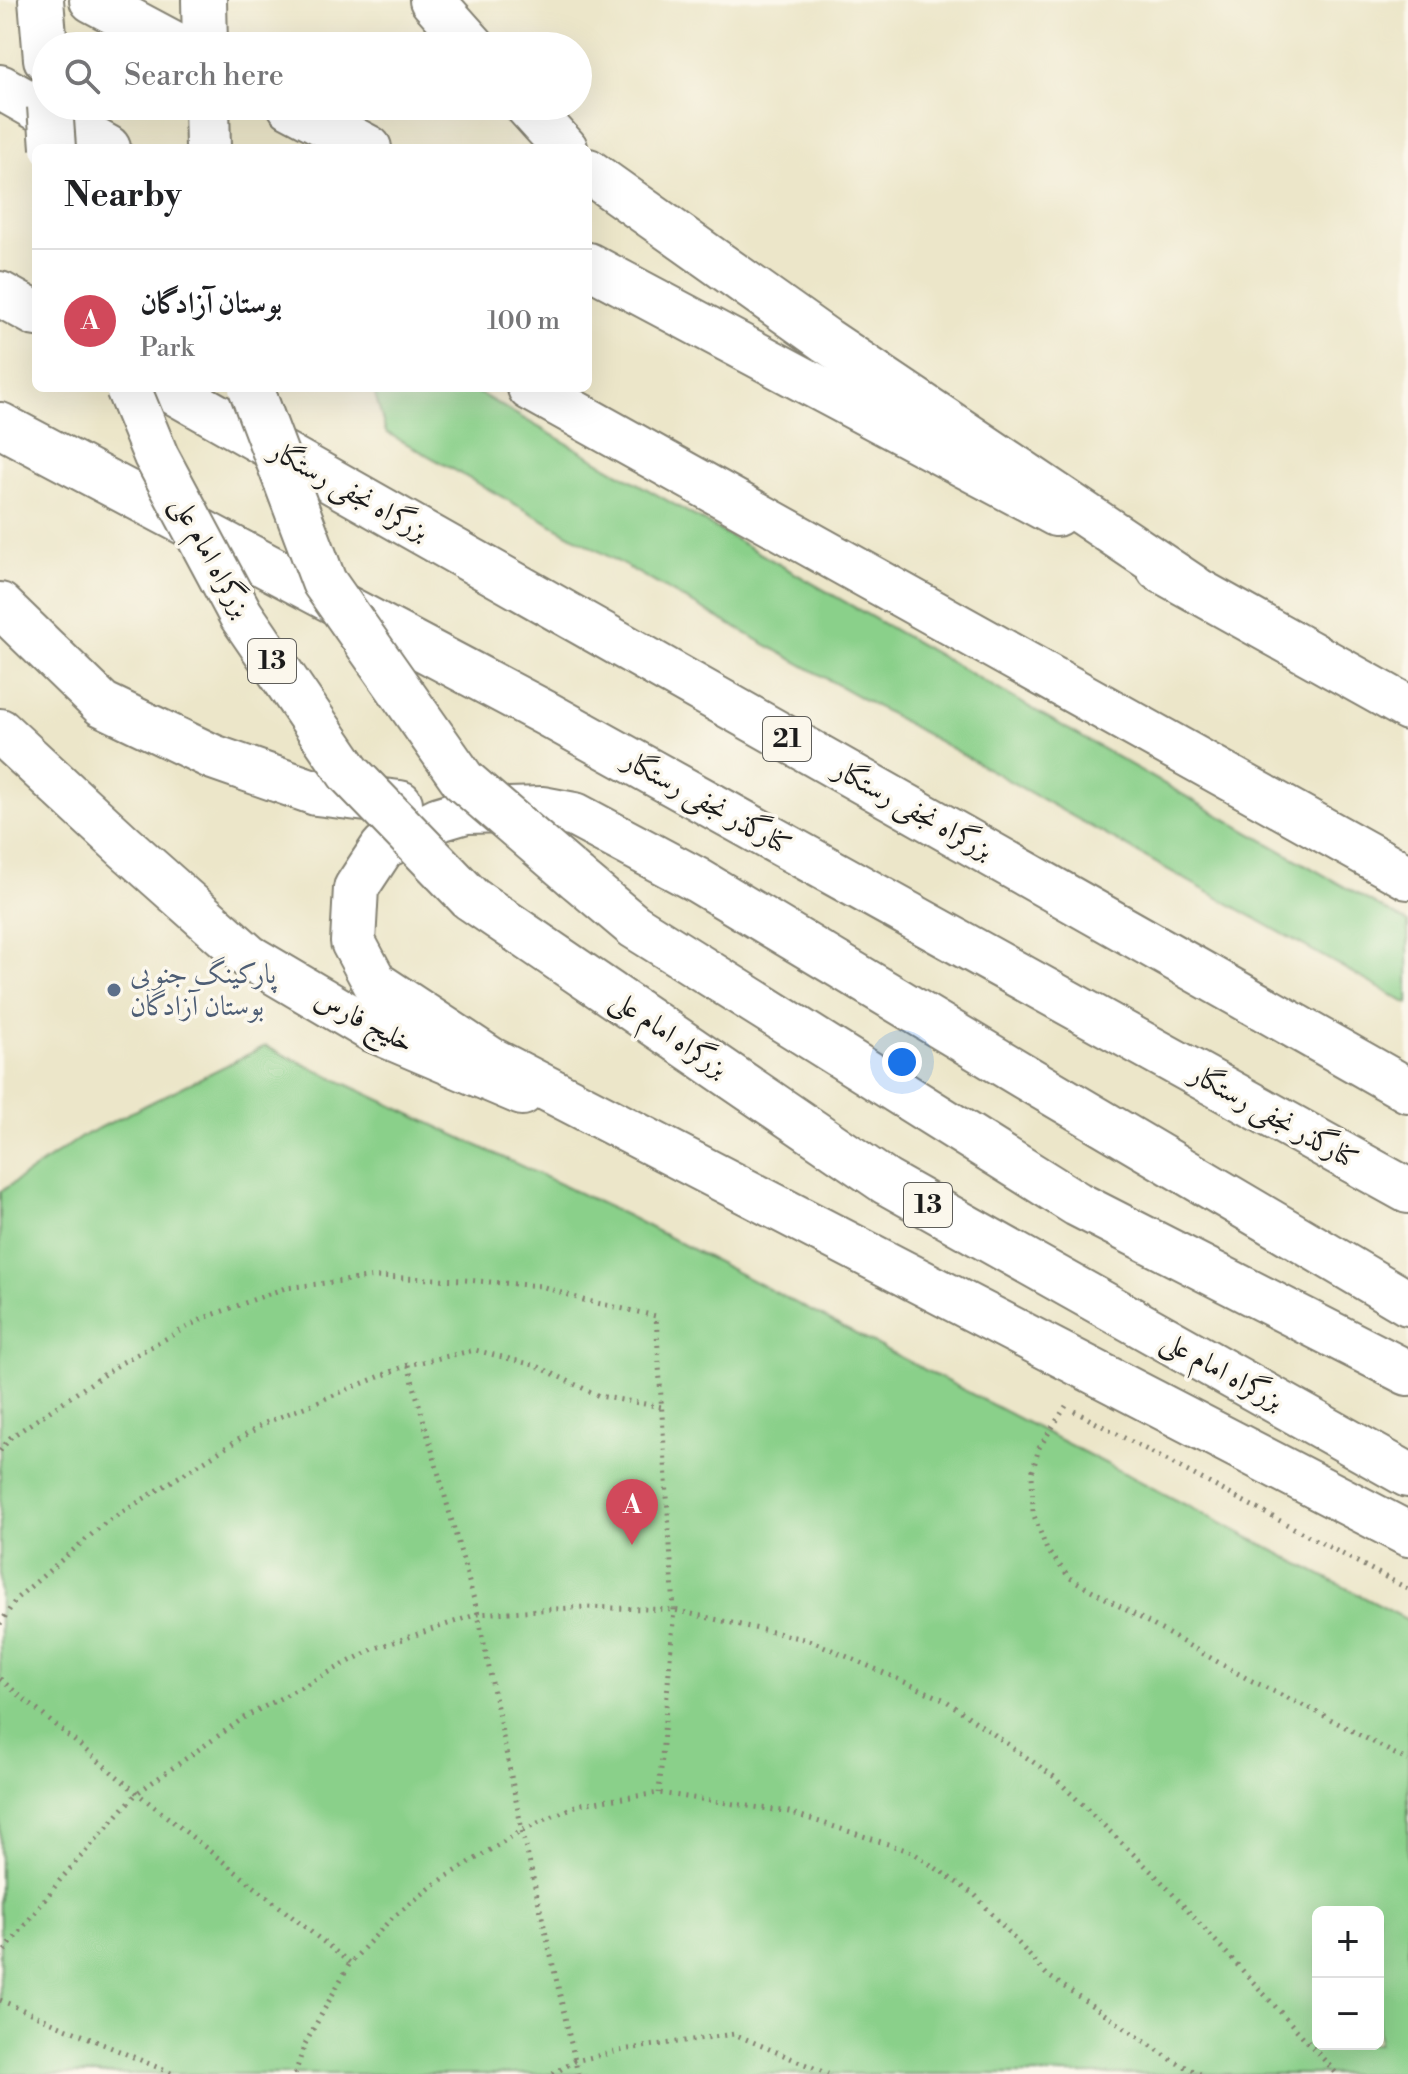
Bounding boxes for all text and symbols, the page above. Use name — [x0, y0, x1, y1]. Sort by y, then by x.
search box — [32, 32, 592, 120]
icon: search — [60, 54, 104, 98]
text: Search here — [124, 57, 284, 95]
text: Nearby — [64, 175, 182, 217]
text: بوستان آزادگان — [140, 285, 282, 323]
text: A — [81, 305, 99, 337]
text: 100 m — [487, 305, 560, 337]
text: Park — [140, 332, 194, 364]
street label: بزرگراه نجفی رستگار — [260, 430, 436, 551]
street label: بزرگراه امام علی — [158, 489, 260, 627]
road number: 13 — [248, 639, 296, 683]
road number: 21 — [763, 717, 811, 761]
street label: کنارگذر نجفی رستگار — [613, 738, 799, 865]
street label: بزرگراه نجفی رستگار — [824, 749, 1000, 870]
place label: پارکینگ جنوبی بوستان آزادگان — [130, 956, 278, 1024]
marker: پارکینگ جنوبی بوستان آزادگان — [105, 981, 123, 999]
street label: خلیج فارس — [306, 981, 419, 1066]
street label: بزرگراه امام علی — [601, 981, 735, 1091]
your location — [882, 1042, 922, 1082]
street label: کنارگذر نجفی رستگار — [1180, 1052, 1366, 1179]
road number: 13 — [904, 1183, 952, 1227]
street label: بزرگراه امام علی — [1152, 1322, 1290, 1424]
pin: A — [606, 1479, 658, 1545]
map controls — [1312, 1906, 1384, 2050]
button: + — [1312, 1906, 1384, 1978]
button: − — [1312, 1978, 1384, 2050]

